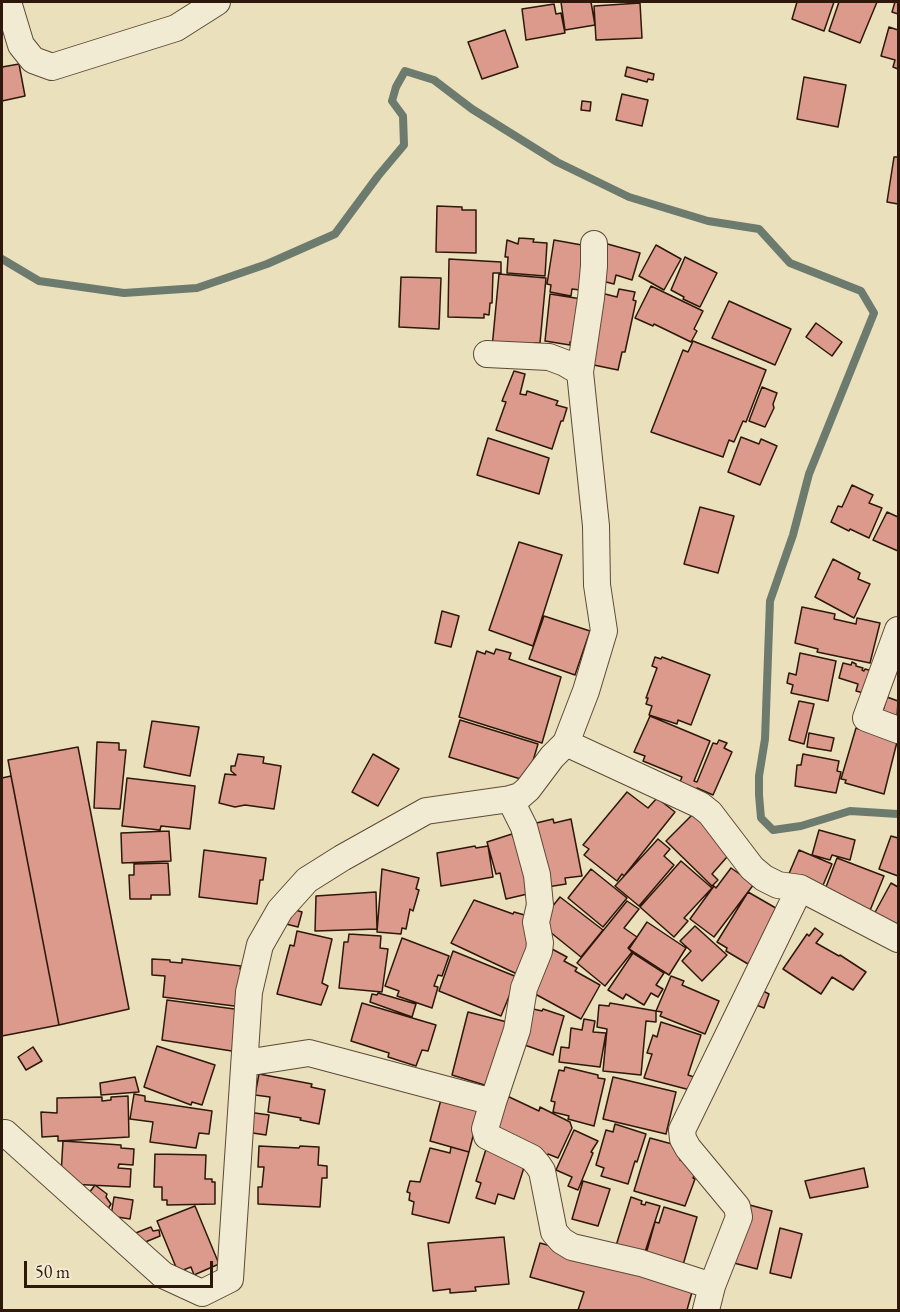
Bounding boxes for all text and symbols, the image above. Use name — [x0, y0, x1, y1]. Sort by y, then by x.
scale bar — [27, 1249, 216, 1287]
text: 50 m — [35, 1260, 70, 1283]

